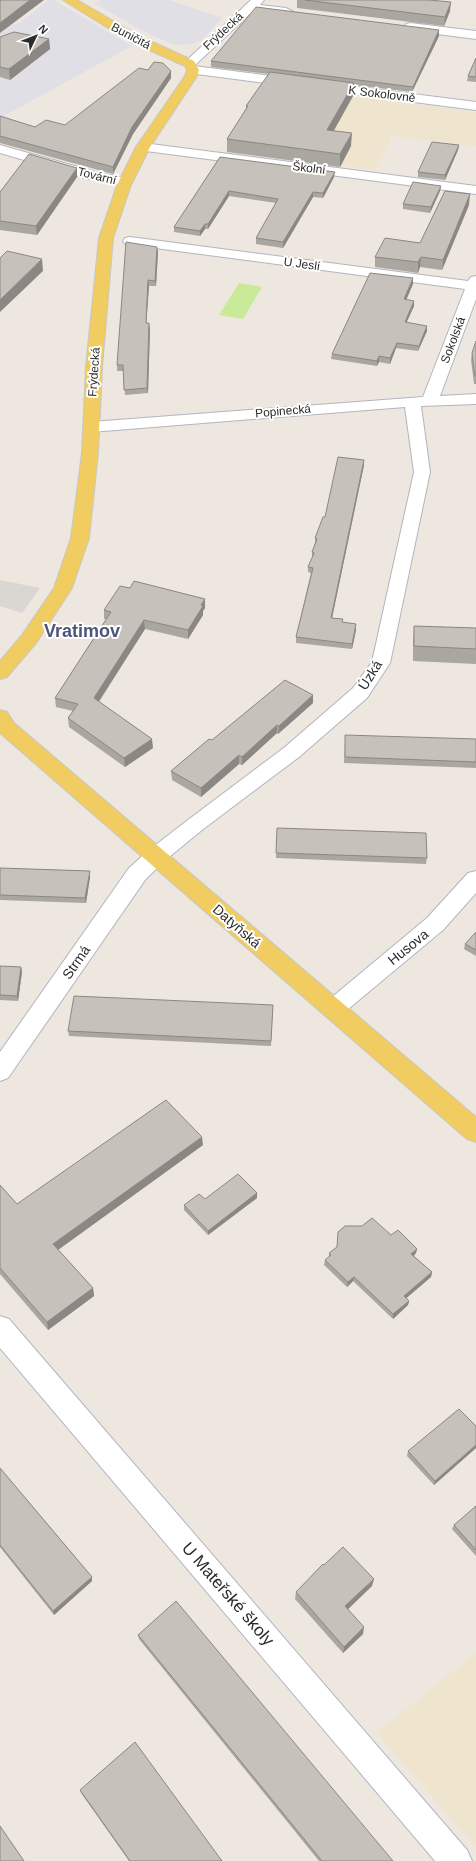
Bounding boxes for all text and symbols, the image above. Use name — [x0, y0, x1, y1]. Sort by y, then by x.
street label: Frýdecká — [200, 9, 246, 53]
north arrow — [16, 16, 56, 56]
street label: Buničitá — [109, 20, 153, 52]
text: N — [36, 22, 50, 36]
street label: K Sokolovně — [348, 83, 417, 105]
street label: Školní — [292, 158, 327, 177]
street label: Tovární — [76, 164, 118, 188]
street label: U Jeslí — [283, 255, 322, 274]
street label: Sokolská — [438, 314, 468, 365]
street label: Frýdecká — [85, 347, 103, 397]
street label: Popinecká — [254, 402, 312, 420]
district label: Vratimov — [44, 621, 120, 641]
street label: Úzká — [355, 657, 385, 693]
street label: Datyňská — [210, 901, 264, 951]
street label: Husova — [385, 926, 432, 968]
street label: Strmá — [59, 942, 93, 982]
street label: U Mateřské školy — [178, 1539, 278, 1650]

